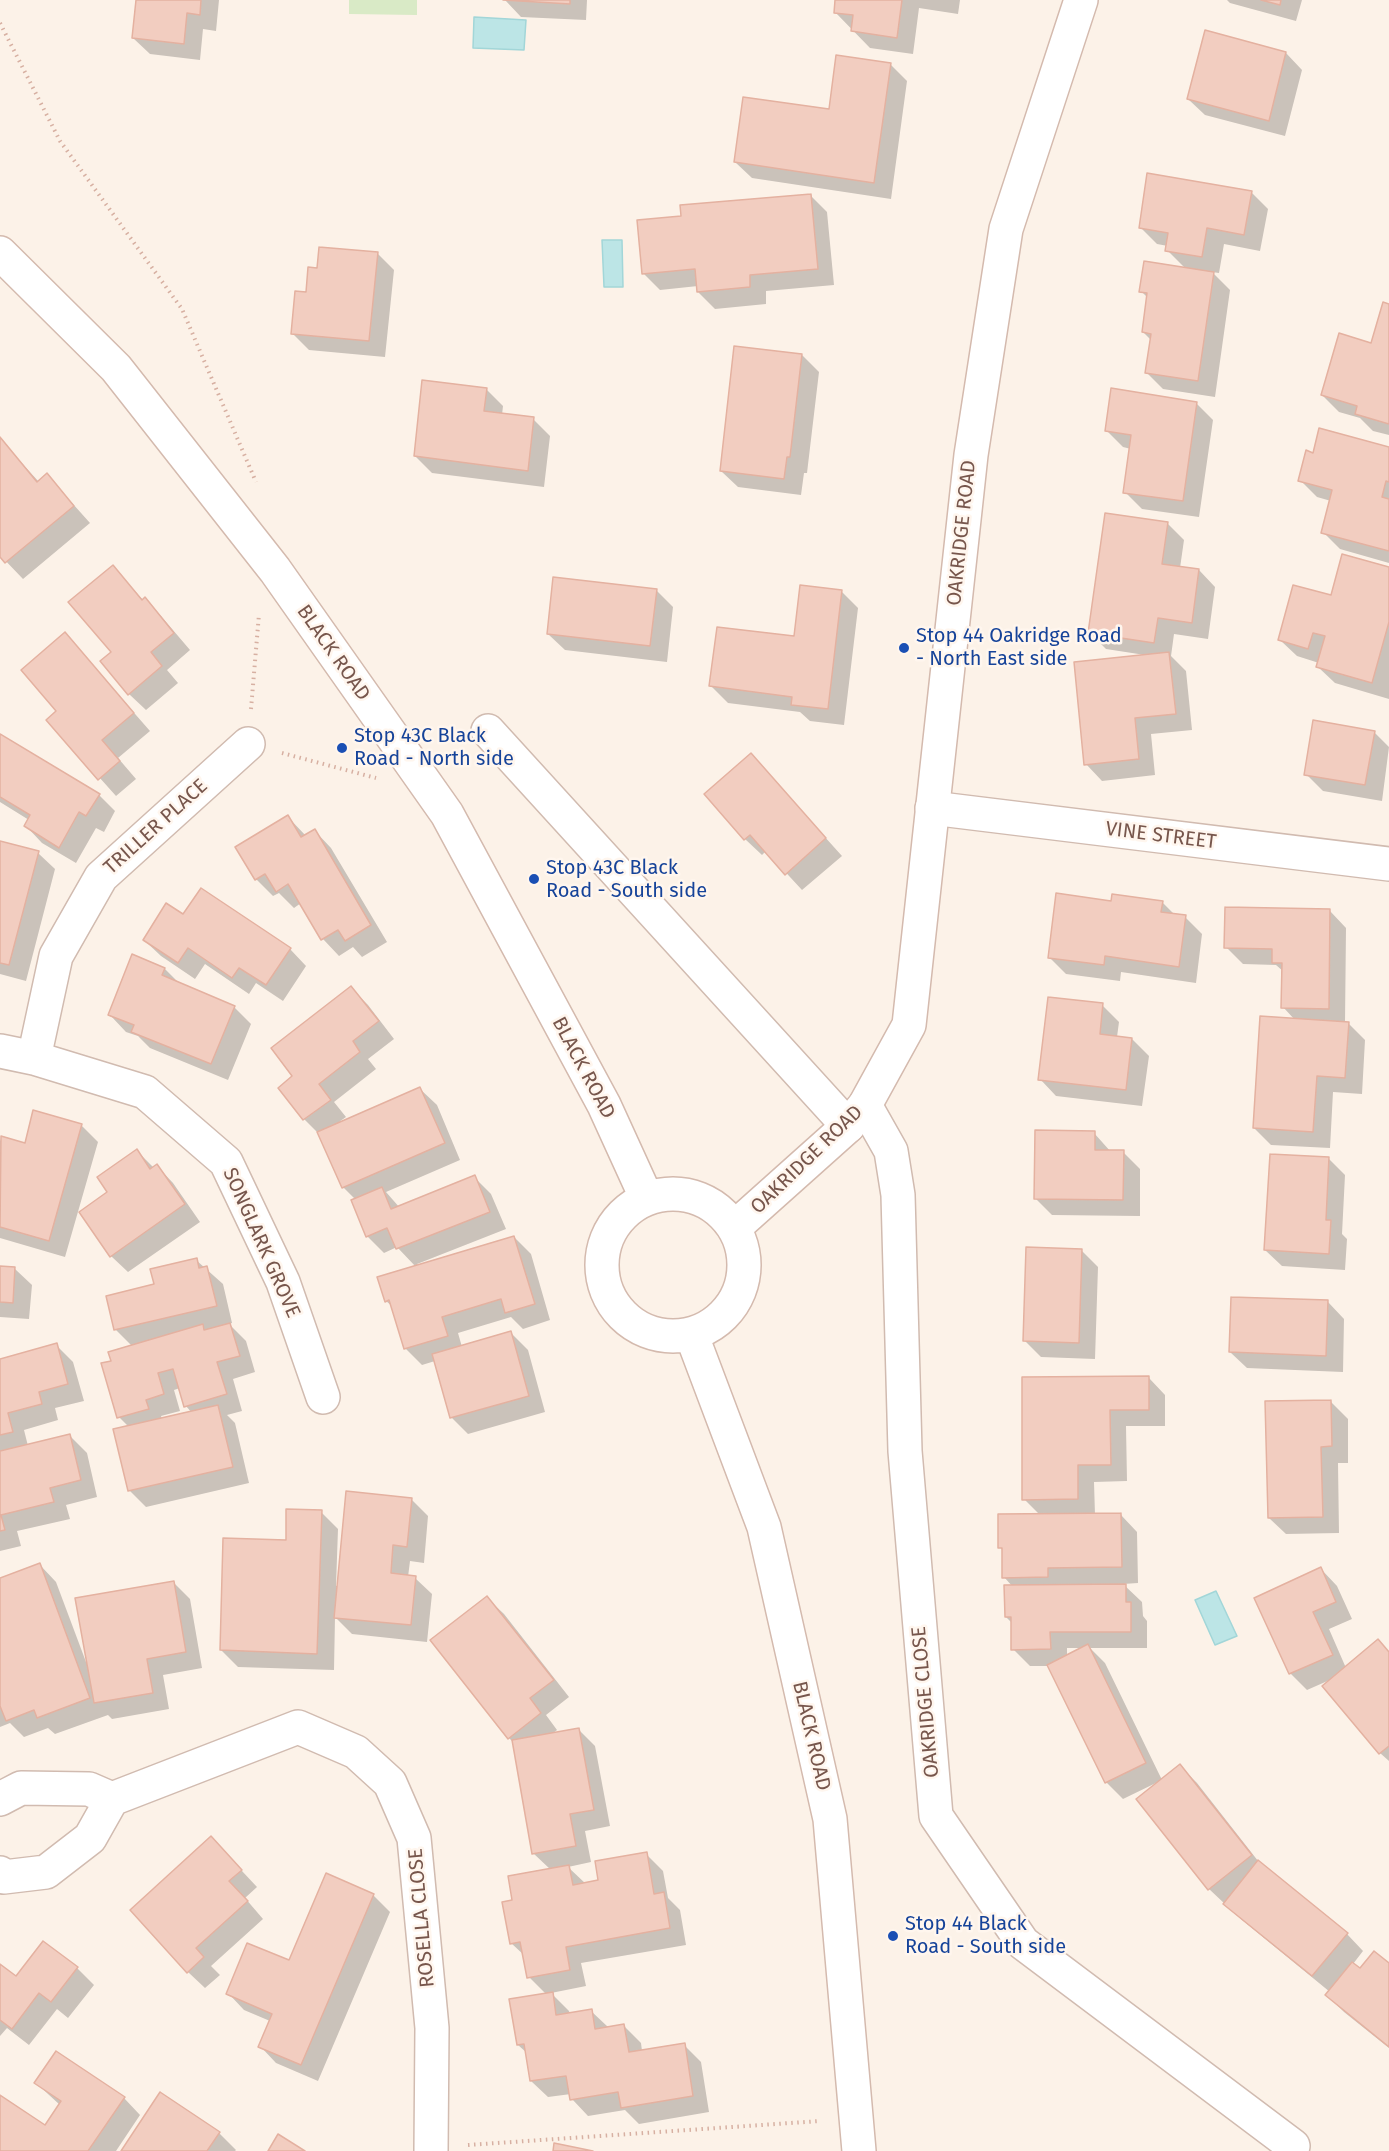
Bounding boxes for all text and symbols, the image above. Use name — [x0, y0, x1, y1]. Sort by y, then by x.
street label: OAKRIDGE ROAD — [942, 459, 982, 607]
street label: BLACK ROAD — [291, 600, 375, 706]
place label: Stop 44 Oakridge Road - North East side — [916, 624, 1122, 671]
marker: Stop 44 Oakridge Road - North East side — [897, 641, 911, 655]
place label: Stop 43C Black Road - North side — [354, 724, 514, 771]
marker: Stop 43C Black Road - North side — [335, 741, 349, 755]
street label: TRILLER PLACE — [99, 774, 213, 880]
street label: VINE STREET — [1104, 817, 1218, 855]
place label: Stop 43C Black Road - South side — [546, 856, 707, 903]
marker: Stop 43C Black Road - South side — [527, 872, 541, 886]
street label: BLACK ROAD — [546, 1013, 620, 1123]
street label: OAKRIDGE ROAD — [746, 1101, 868, 1219]
street label: SONGLARK GROVE — [217, 1164, 305, 1322]
street label: OAKRIDGE CLOSE — [907, 1625, 945, 1779]
street label: BLACK ROAD — [787, 1679, 835, 1793]
street label: ROSELLA CLOSE — [404, 1847, 440, 1989]
place label: Stop 44 Black Road - South side — [905, 1912, 1066, 1959]
marker: Stop 44 Black Road - South side — [886, 1929, 900, 1943]

